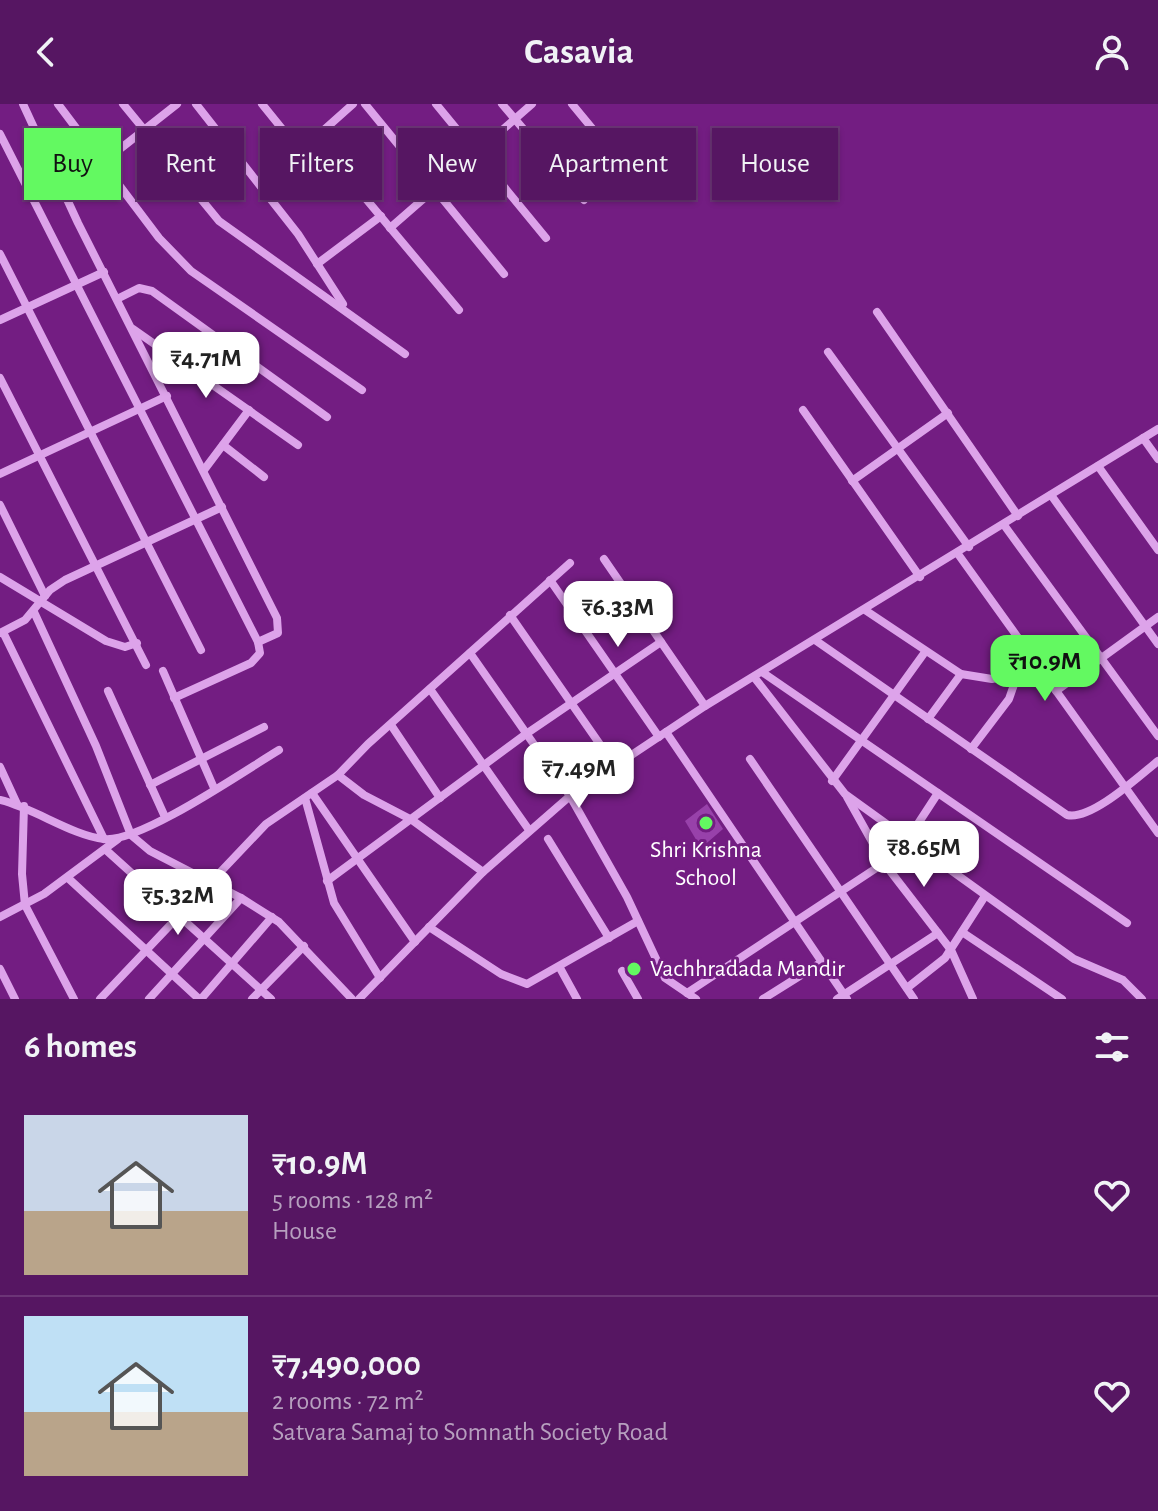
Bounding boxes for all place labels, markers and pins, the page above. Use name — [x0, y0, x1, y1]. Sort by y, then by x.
pin: ₹4.71M — [141, 332, 271, 400]
pin: ₹6.33M — [553, 581, 683, 649]
pin: ₹10.9M — [980, 635, 1110, 703]
pin: ₹7.49M — [514, 742, 644, 810]
marker: Shri Krishna School — [697, 814, 715, 832]
pin: ₹8.65M — [859, 821, 989, 889]
place label: Shri Krishna School — [650, 838, 762, 890]
pin: ₹5.32M — [113, 869, 243, 937]
place label: Vachhradada Mandir — [650, 957, 845, 981]
marker: Vachhradada Mandir — [625, 960, 643, 978]

